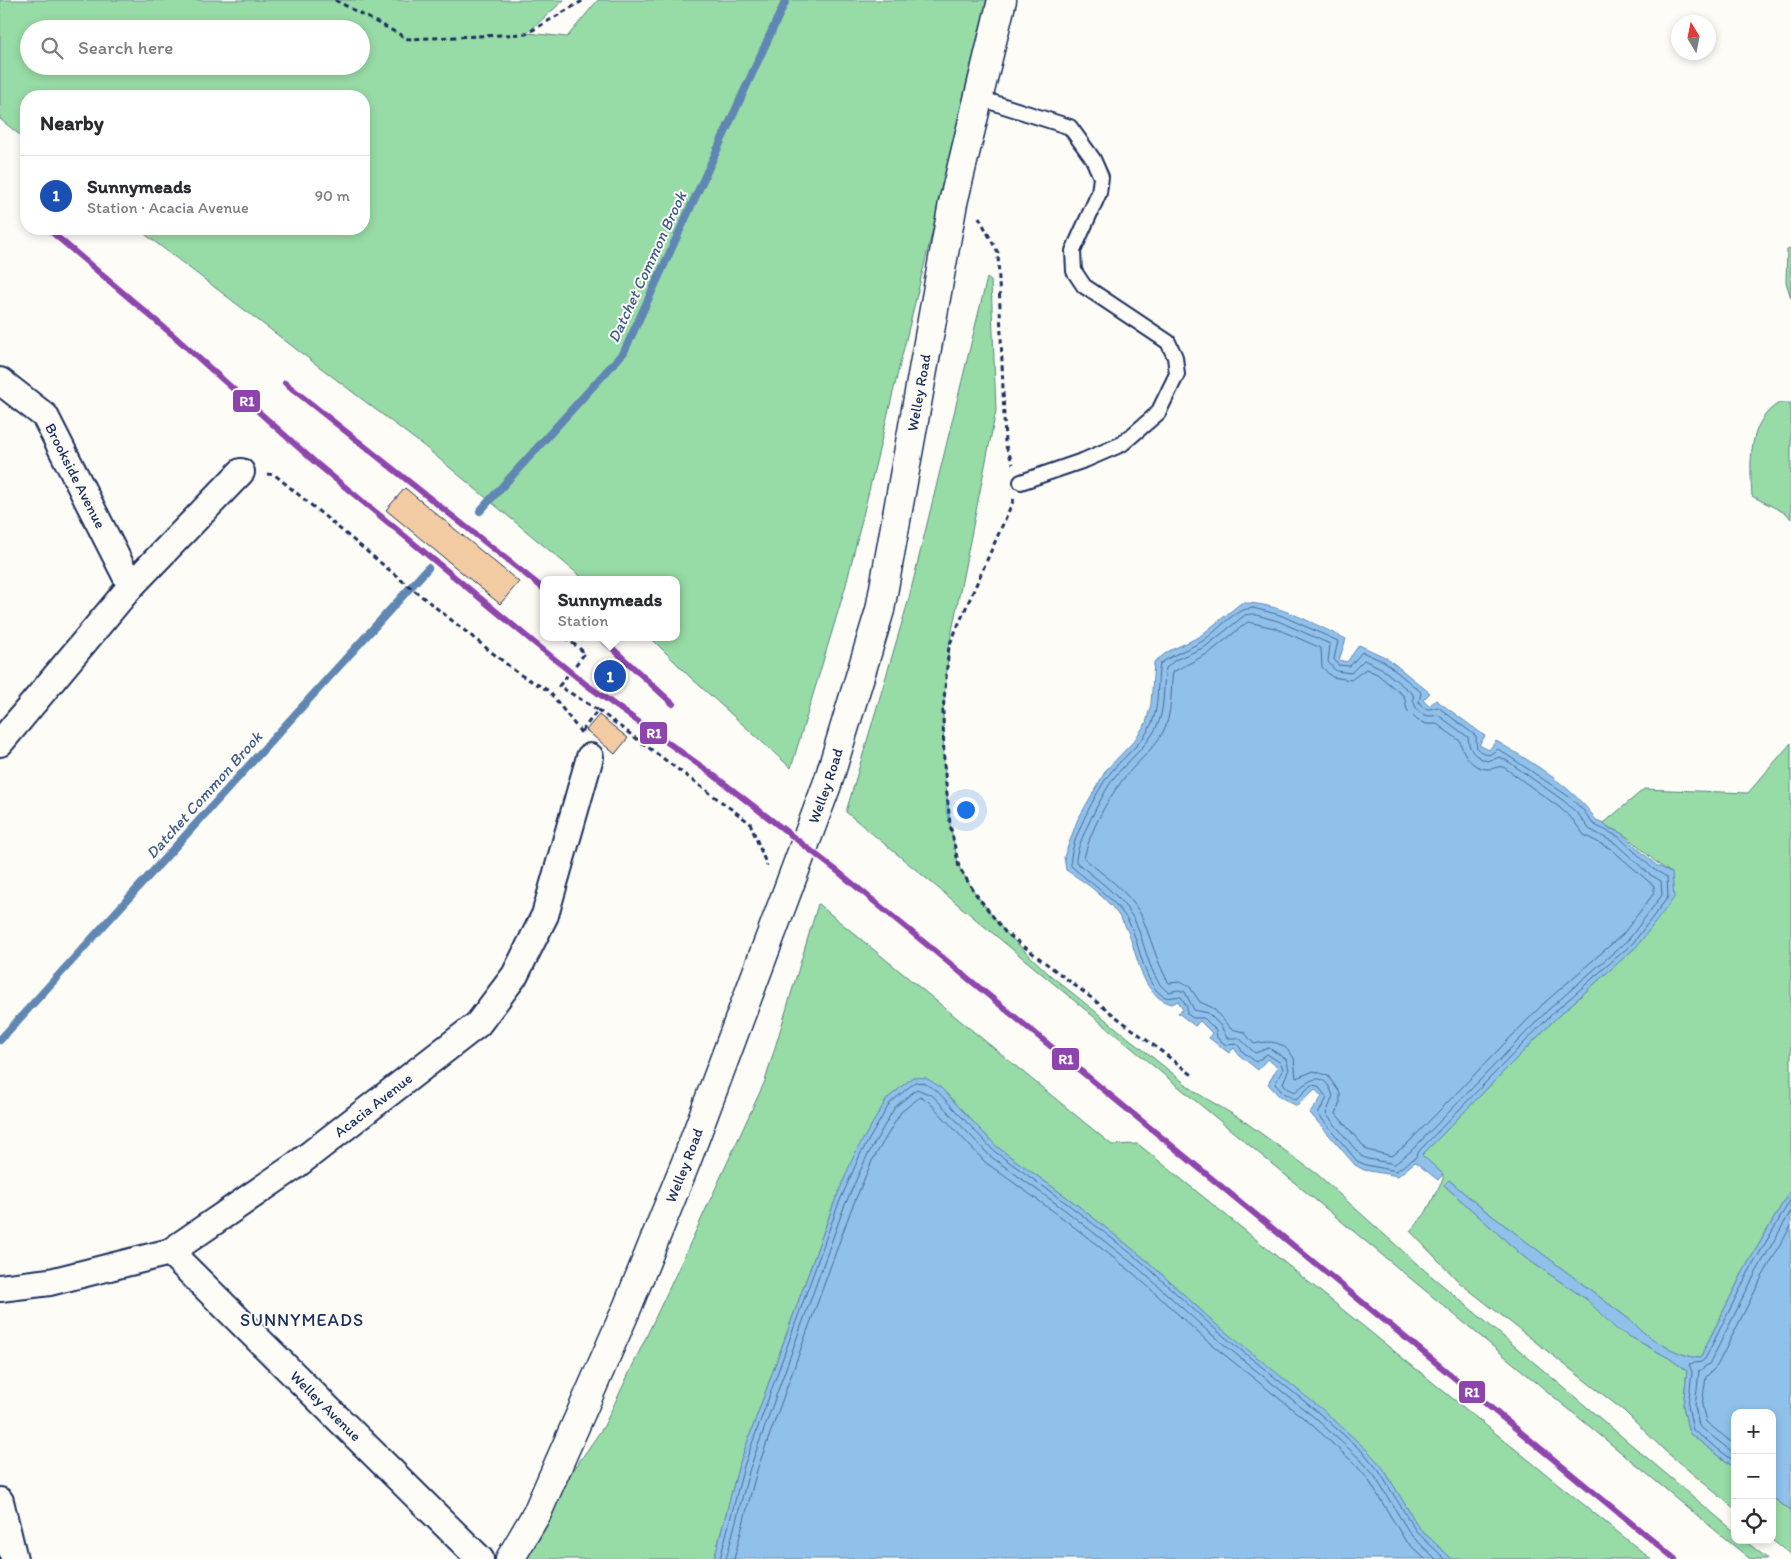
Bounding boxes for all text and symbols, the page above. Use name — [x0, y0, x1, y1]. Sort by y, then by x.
north arrow — [1671, 15, 1716, 60]
search box — [20, 20, 370, 75]
icon: search — [38, 34, 66, 62]
text: Search here — [78, 36, 173, 59]
text: Nearby — [40, 110, 104, 135]
text: Sunnymeads — [87, 175, 192, 198]
text: 1 — [52, 186, 60, 205]
text: 90 m — [315, 186, 350, 205]
water label: Datchet Common Brook — [604, 188, 691, 346]
text: Station · Acacia Avenue — [87, 198, 249, 217]
street label: Welley Road — [903, 352, 935, 433]
line badge: R1 — [232, 389, 261, 413]
text: R1 — [240, 393, 255, 410]
street label: Brookside Avenue — [41, 420, 109, 531]
popup — [540, 576, 680, 641]
text: Sunnymeads — [558, 588, 662, 611]
text: Station — [558, 611, 608, 630]
pin: 1 — [594, 657, 626, 695]
line badge: R1 — [639, 721, 668, 745]
text: R1 — [647, 725, 662, 742]
water label: Datchet Common Brook — [142, 727, 267, 862]
street label: Welley Road — [804, 745, 847, 826]
your location — [953, 797, 979, 823]
line badge: R1 — [1051, 1047, 1080, 1071]
text: R1 — [1059, 1051, 1074, 1068]
street label: Acacia Avenue — [331, 1069, 416, 1141]
street label: Welley Road — [662, 1125, 707, 1205]
district label: SUNNYMEADS — [240, 1309, 364, 1331]
street label: Welley Avenue — [286, 1367, 365, 1445]
line badge: R1 — [1458, 1380, 1486, 1404]
text: R1 — [1465, 1384, 1480, 1401]
map controls — [1731, 1409, 1776, 1544]
button: + — [1731, 1409, 1776, 1454]
button: − — [1731, 1454, 1776, 1499]
button: locate — [1731, 1499, 1776, 1544]

